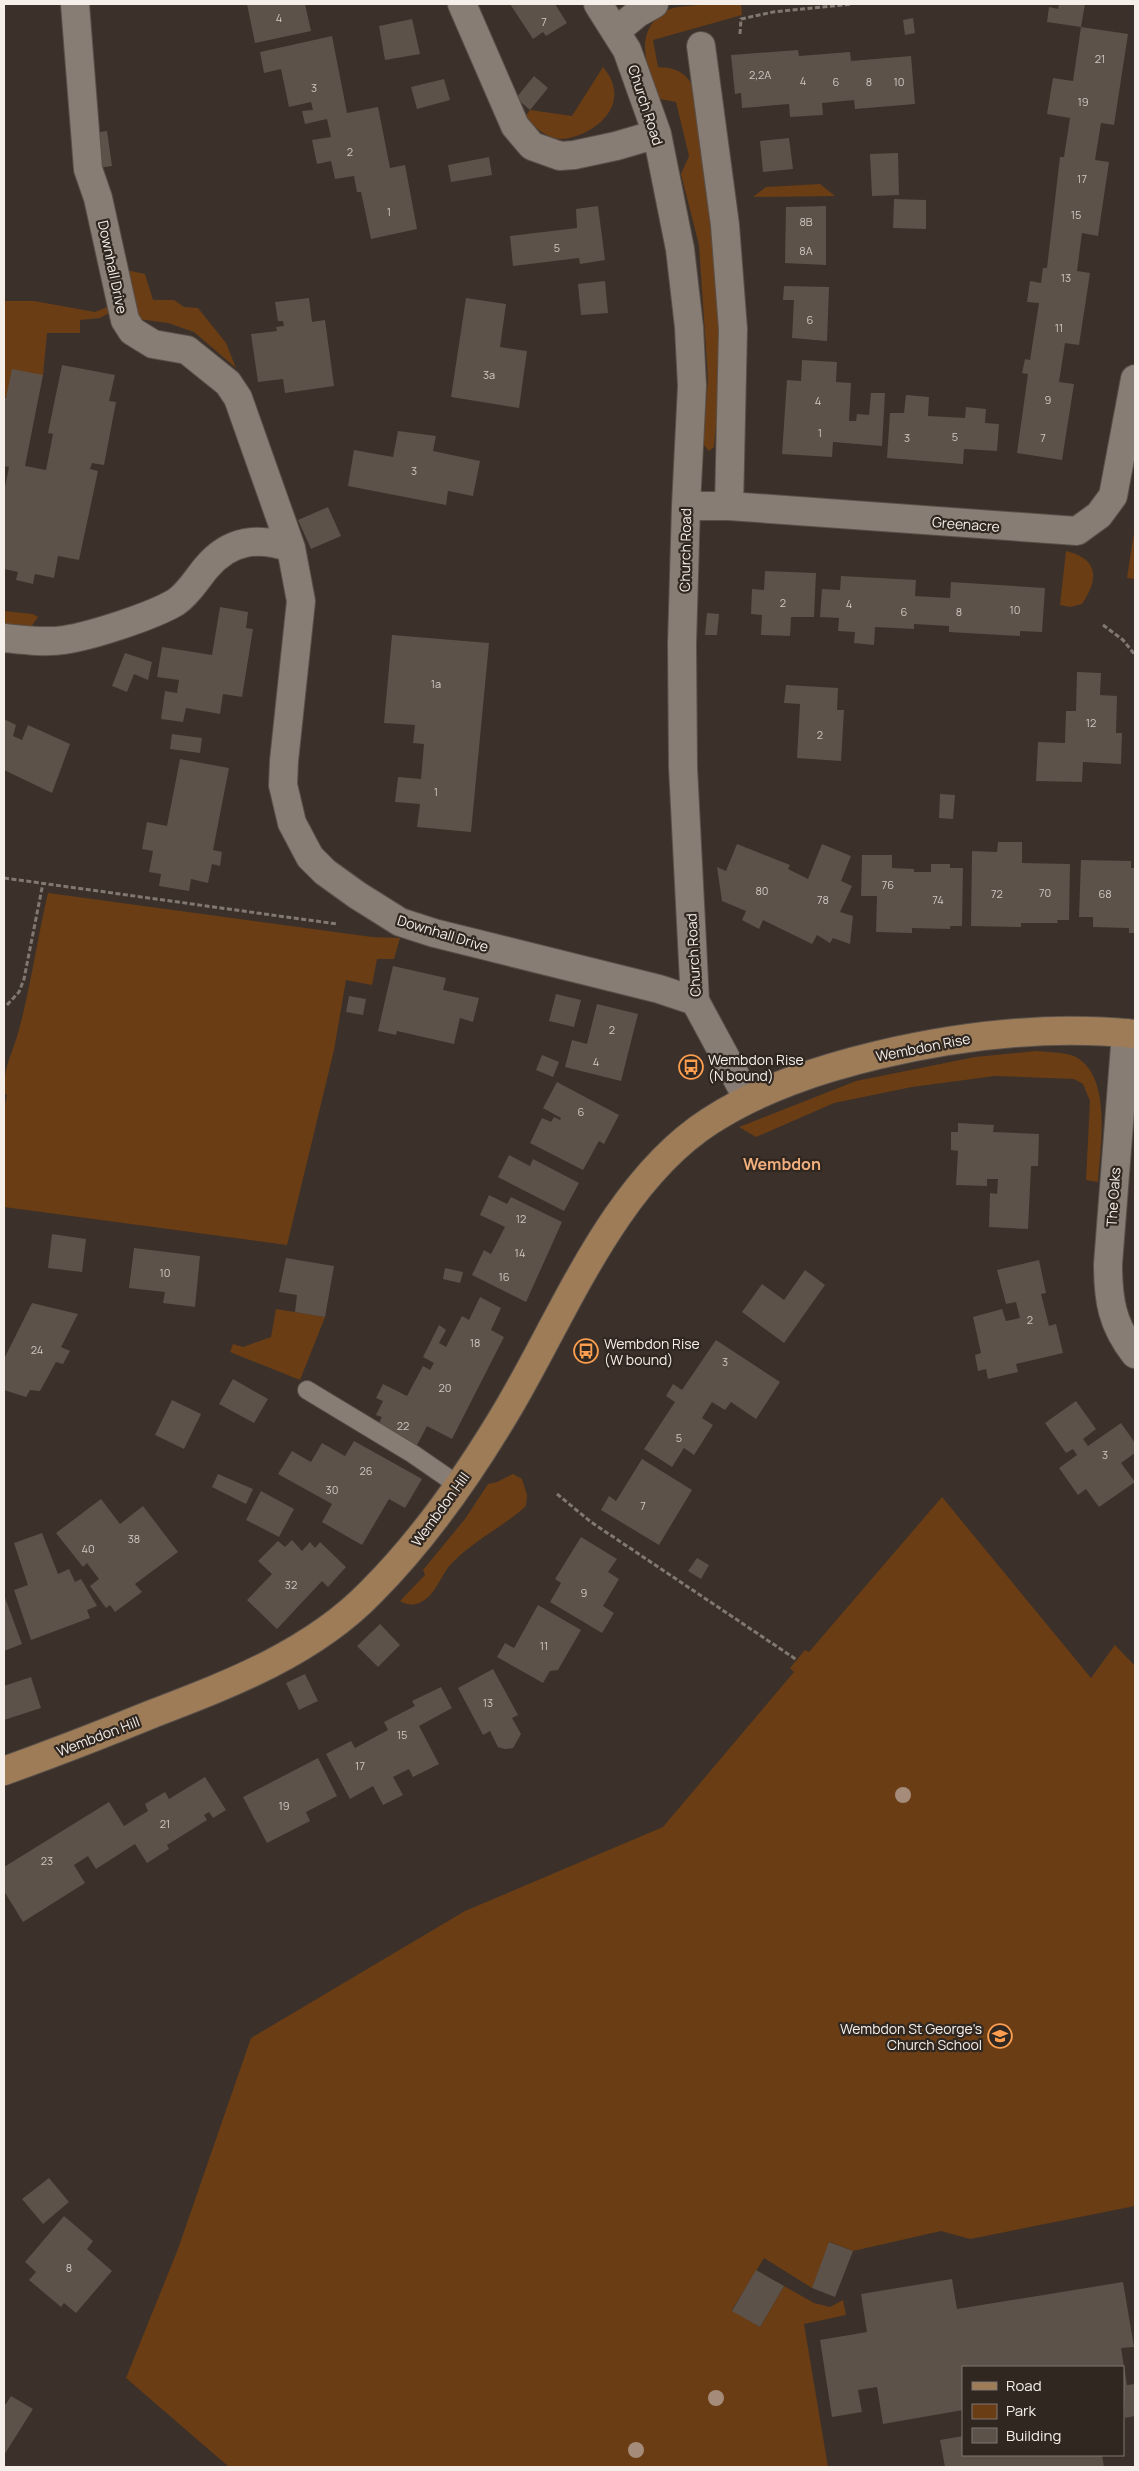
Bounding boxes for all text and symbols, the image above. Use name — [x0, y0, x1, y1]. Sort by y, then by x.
house number: 4 — [276, 10, 282, 25]
house number: 7 — [541, 14, 547, 29]
house number: 21 — [1095, 51, 1105, 66]
street label: Church Road — [624, 62, 668, 148]
house number: 2,2A — [749, 67, 771, 82]
house number: 4 — [800, 73, 806, 88]
house number: 6 — [833, 74, 840, 89]
house number: 8 — [866, 74, 872, 89]
house number: 10 — [893, 74, 905, 89]
house number: 3 — [311, 80, 317, 95]
house number: 19 — [1077, 94, 1089, 109]
house number: 2 — [347, 144, 353, 159]
house number: 17 — [1077, 171, 1087, 186]
house number: 1 — [387, 204, 391, 219]
house number: 15 — [1071, 207, 1081, 222]
house number: 8B — [799, 214, 813, 229]
street label: Downhall Drive — [94, 219, 132, 315]
house number: 5 — [554, 240, 560, 255]
house number: 8A — [799, 243, 813, 258]
house number: 13 — [1061, 270, 1071, 285]
house number: 6 — [807, 312, 814, 327]
house number: 11 — [1055, 320, 1063, 335]
house number: 3a — [483, 367, 495, 382]
house number: 9 — [1045, 392, 1052, 407]
house number: 4 — [815, 393, 821, 408]
house number: 1 — [818, 425, 822, 440]
house number: 5 — [952, 429, 958, 444]
house number: 3 — [904, 430, 910, 445]
house number: 7 — [1040, 430, 1046, 445]
house number: 3 — [411, 463, 417, 478]
street label: Church Road — [675, 508, 695, 592]
street label: Greenacre — [931, 512, 1001, 536]
house number: 2 — [780, 595, 786, 610]
house number: 4 — [846, 596, 852, 611]
house number: 10 — [1009, 602, 1021, 617]
house number: 6 — [901, 604, 908, 619]
house number: 8 — [956, 604, 962, 619]
house number: 1a — [431, 676, 441, 691]
house number: 12 — [1086, 715, 1096, 730]
house number: 2 — [817, 727, 823, 742]
house number: 1 — [434, 784, 438, 799]
house number: 76 — [882, 877, 894, 892]
house number: 80 — [755, 883, 769, 898]
house number: 70 — [1039, 885, 1051, 900]
house number: 72 — [991, 886, 1003, 901]
house number: 68 — [1098, 886, 1112, 901]
house number: 78 — [817, 892, 829, 907]
house number: 74 — [932, 892, 944, 907]
street label: Downhall Drive — [395, 910, 491, 956]
street label: Church Road — [681, 913, 705, 997]
house number: 2 — [609, 1022, 615, 1037]
street label: Wembdon Rise — [874, 1029, 972, 1065]
place label: Wembdon Rise (N bound) — [708, 1050, 804, 1085]
house number: 4 — [593, 1054, 599, 1069]
bus stop icon: Wembdon Rise (N bound) — [678, 1054, 704, 1080]
house number: 6 — [578, 1104, 585, 1119]
district label: Wembdon — [743, 1153, 821, 1175]
street label: The Oaks — [1101, 1167, 1125, 1227]
house number: 12 — [516, 1211, 526, 1226]
house number: 14 — [515, 1245, 525, 1260]
house number: 10 — [159, 1265, 171, 1280]
house number: 16 — [498, 1269, 510, 1284]
house number: 2 — [1027, 1312, 1033, 1327]
place label: Wembdon Rise (W bound) — [604, 1334, 700, 1369]
house number: 18 — [470, 1335, 480, 1350]
bus stop icon: Wembdon Rise (W bound) — [573, 1338, 599, 1364]
house number: 24 — [31, 1342, 43, 1357]
house number: 3 — [722, 1354, 728, 1369]
house number: 20 — [439, 1380, 451, 1395]
house number: 22 — [397, 1418, 409, 1433]
house number: 5 — [676, 1430, 682, 1445]
house number: 3 — [1102, 1447, 1108, 1462]
house number: 26 — [359, 1463, 373, 1478]
street label: Wembdon Hill — [407, 1468, 473, 1550]
house number: 30 — [326, 1482, 338, 1497]
house number: 7 — [640, 1498, 646, 1513]
house number: 38 — [128, 1531, 140, 1546]
house number: 40 — [81, 1541, 95, 1556]
house number: 32 — [285, 1577, 297, 1592]
house number: 9 — [581, 1585, 588, 1600]
house number: 11 — [540, 1638, 548, 1653]
house number: 13 — [483, 1695, 493, 1710]
street label: Wembdon Hill — [54, 1711, 142, 1761]
house number: 15 — [397, 1727, 407, 1742]
house number: 17 — [355, 1758, 365, 1773]
house number: 19 — [278, 1798, 290, 1813]
house number: 21 — [160, 1816, 170, 1831]
house number: 23 — [41, 1853, 53, 1868]
place label: Wembdon St George's Church School — [840, 2019, 982, 2054]
school or university icon: Wembdon St George's Church School — [987, 2023, 1013, 2049]
house number: 8 — [66, 2260, 72, 2275]
legend — [962, 2366, 1124, 2456]
text: Road — [1006, 2375, 1042, 2396]
text: Park — [1006, 2400, 1036, 2421]
text: Building — [1006, 2425, 1061, 2446]

